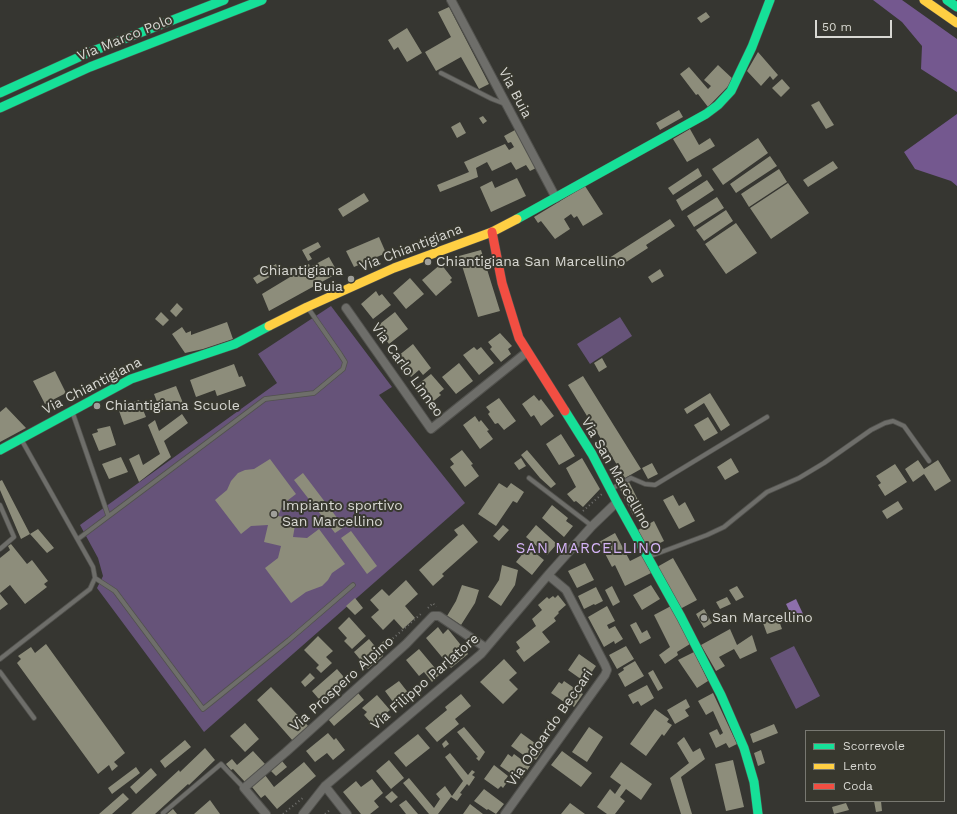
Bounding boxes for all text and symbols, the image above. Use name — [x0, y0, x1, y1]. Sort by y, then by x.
street label: Via Marco Polo — [75, 11, 175, 65]
scale bar — [817, 12, 894, 38]
text: 50 m — [822, 20, 852, 34]
street label: Via Buia — [495, 65, 535, 121]
street label: Via Chiantigiana — [357, 221, 465, 275]
place label: Chiantigiana San Marcellino — [436, 254, 625, 270]
marker: Chiantigiana San Marcellino — [423, 257, 433, 267]
place label: Chiantigiana Buia — [259, 263, 343, 296]
marker: Chiantigiana Buia — [346, 274, 356, 284]
street label: Via Carlo Linneo — [367, 320, 447, 420]
street label: Via Chiantigiana — [40, 354, 144, 418]
place label: Chiantigiana Scuole — [105, 398, 240, 414]
marker: Chiantigiana Scuole — [92, 401, 102, 411]
street label: Via San Marcellino — [577, 414, 655, 532]
place label: Impianto sportivo San Marcellino — [282, 498, 403, 530]
marker: Impianto sportivo San Marcellino — [269, 509, 279, 519]
district label: SAN MARCELLINO — [516, 540, 662, 558]
place label: San Marcellino — [712, 610, 813, 626]
marker: San Marcellino — [699, 613, 709, 623]
street label: Via Filippo Parlatore — [367, 630, 483, 734]
street label: Via Prospero Alpino — [287, 633, 397, 735]
street label: Via Odoardo Beccari — [503, 666, 597, 790]
legend — [805, 730, 945, 802]
text: Scorrevole — [843, 739, 905, 753]
text: Lento — [843, 759, 877, 773]
text: Coda — [843, 779, 873, 793]

